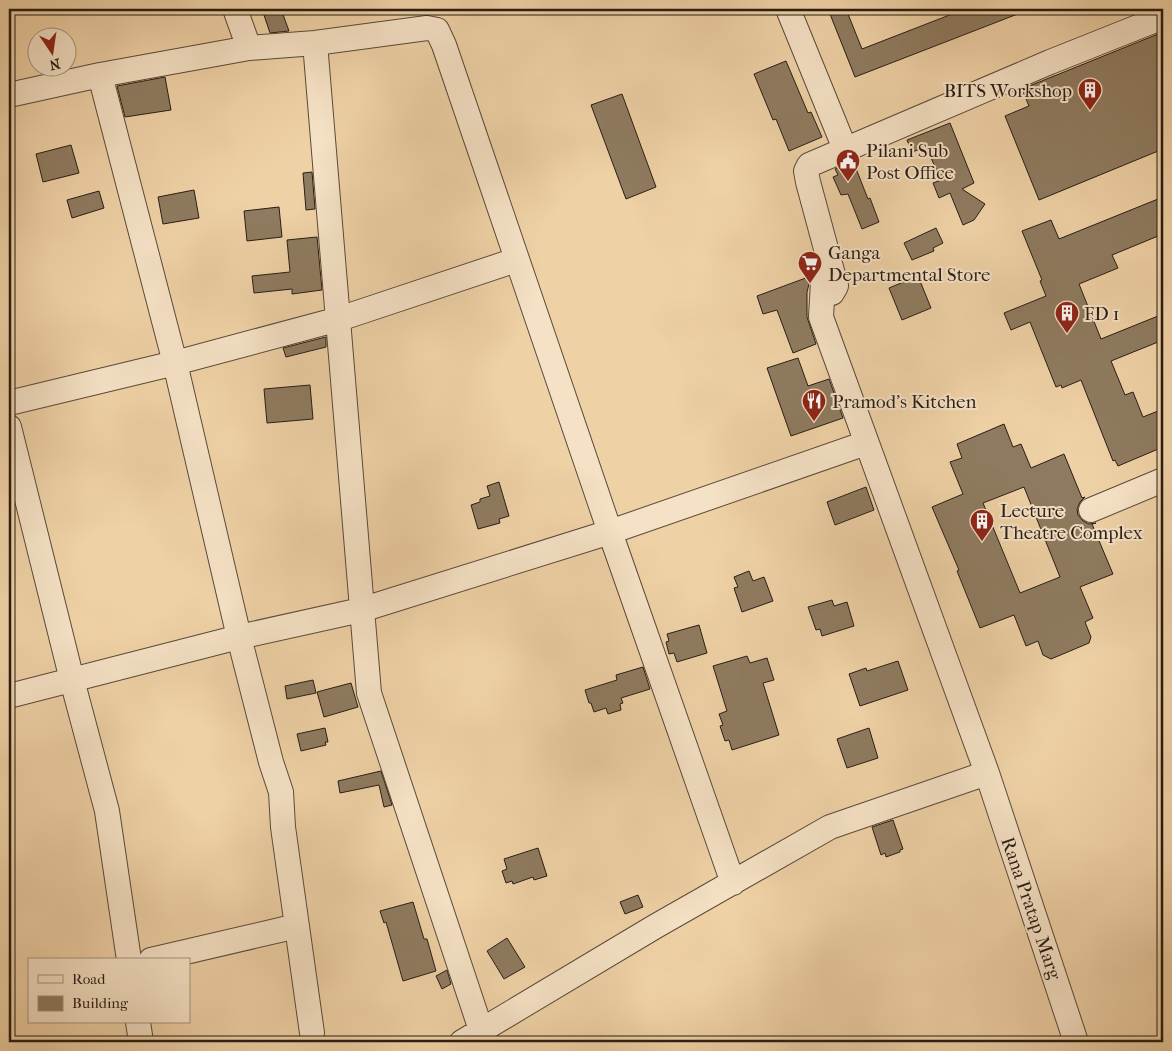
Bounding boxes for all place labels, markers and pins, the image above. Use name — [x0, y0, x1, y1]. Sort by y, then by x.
building icon: BITS Workshop — [1077, 77, 1103, 111]
place label: BITS Workshop — [944, 80, 1072, 102]
place label: Pilani Sub Post Office — [866, 140, 954, 184]
public building icon: Pilani Sub Post Office — [835, 148, 861, 182]
place label: Ganga Departmental Store — [828, 242, 990, 286]
supermarket icon: Ganga Departmental Store — [797, 250, 823, 284]
building icon: FD 1 — [1054, 300, 1080, 334]
place label: FD 1 — [1084, 303, 1120, 325]
restaurant icon: Pramod's Kitchen — [801, 388, 827, 422]
place label: Pramod's Kitchen — [832, 391, 976, 413]
place label: Lecture Theatre Complex — [1000, 500, 1143, 544]
building icon: Lecture Theatre Complex — [969, 508, 995, 542]

